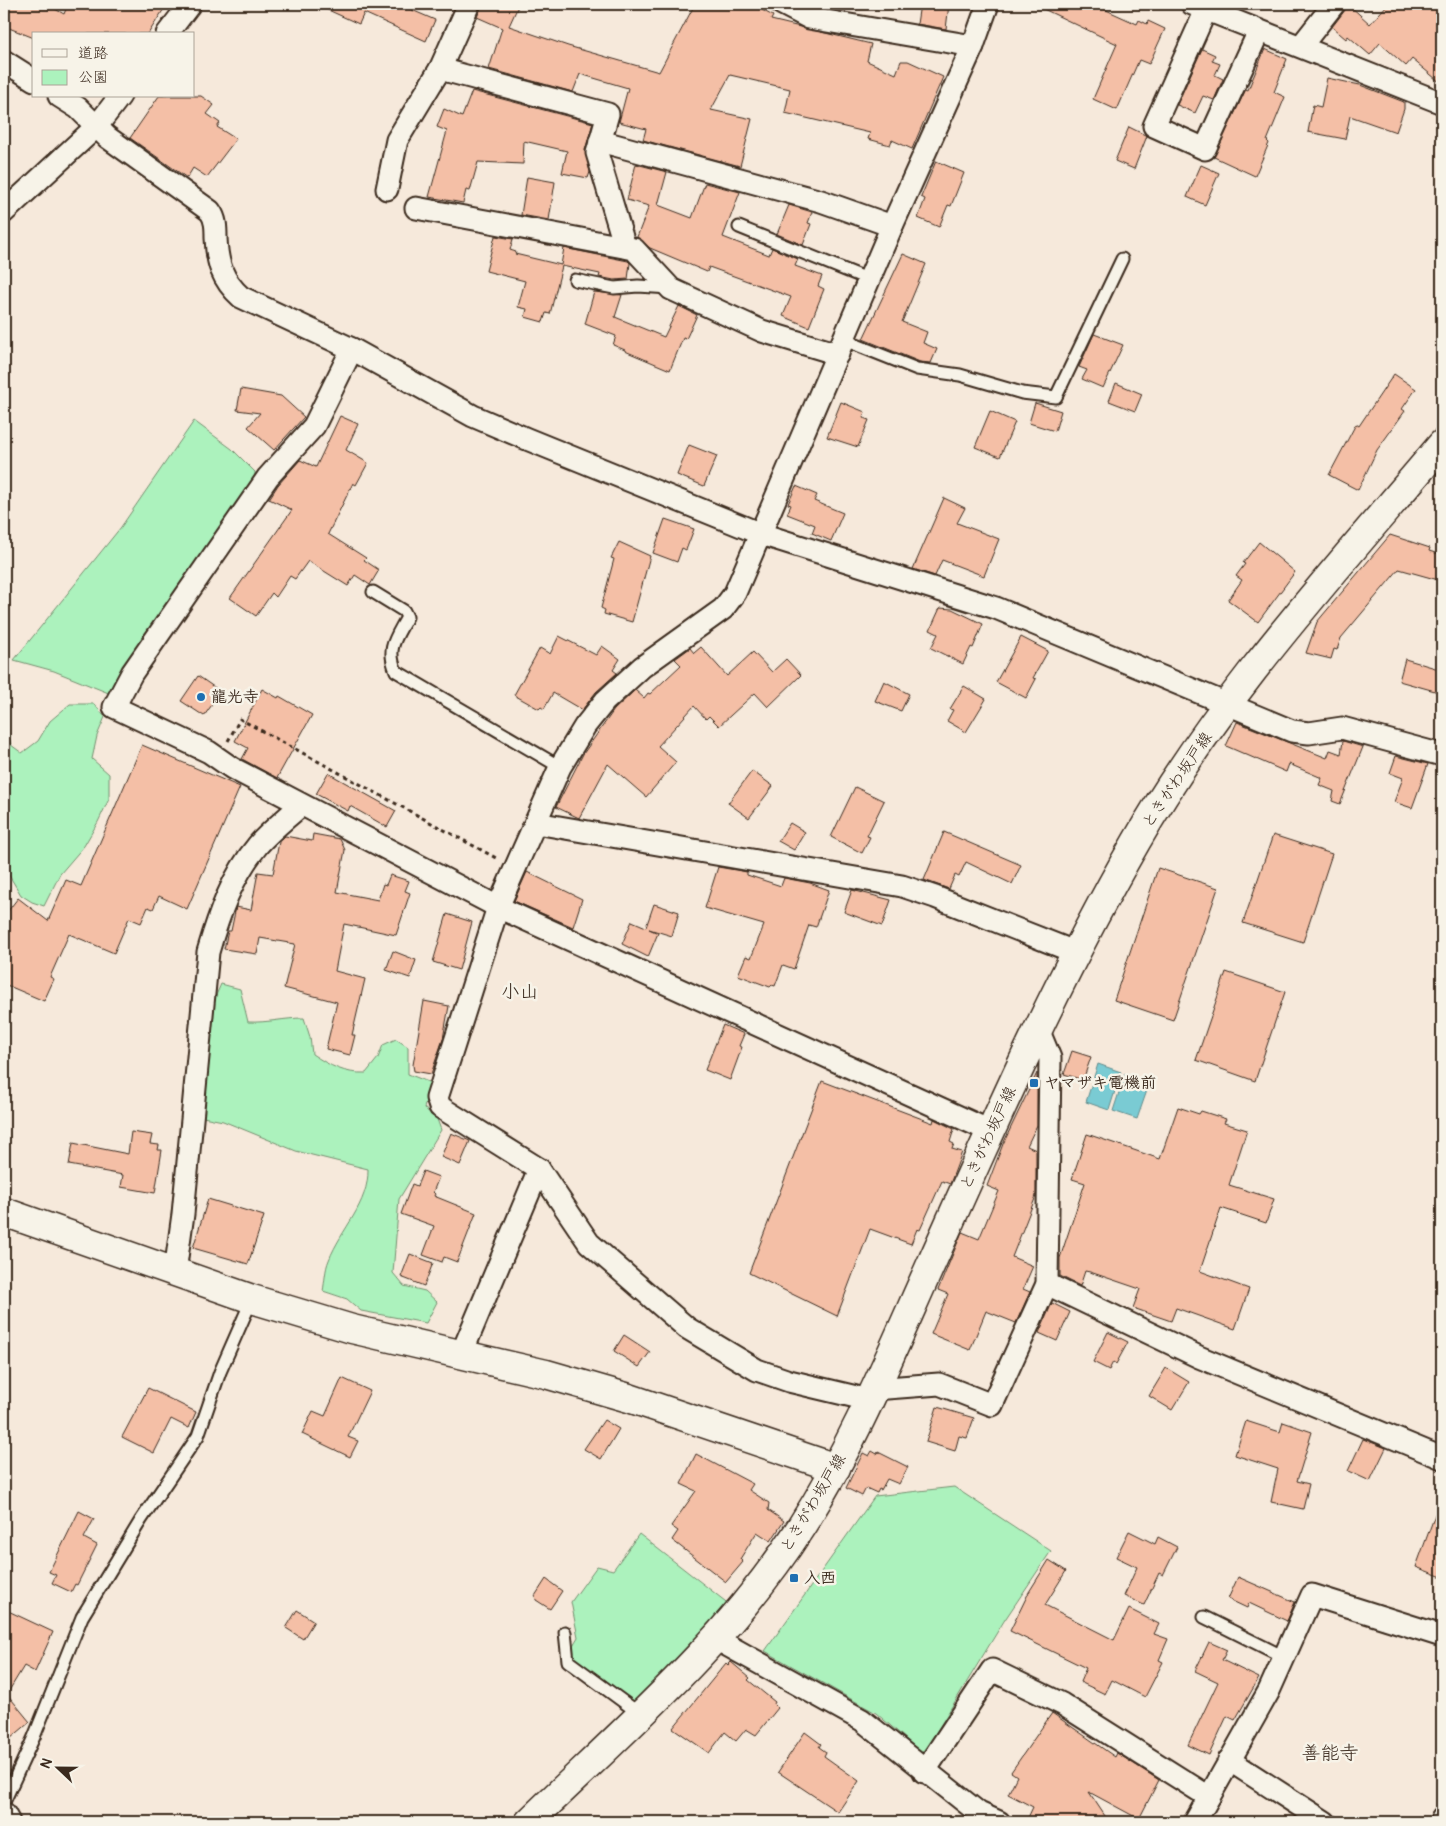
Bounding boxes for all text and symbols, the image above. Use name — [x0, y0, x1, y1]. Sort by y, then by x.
legend — [32, 32, 195, 98]
text: 道路 — [78, 44, 108, 63]
text: 公園 — [78, 68, 108, 87]
place label: 龍光寺 — [211, 687, 259, 707]
marker: 龍光寺 — [195, 691, 207, 703]
street label: ときがわ坂戸線 — [1137, 728, 1217, 832]
district label: 小山 — [501, 980, 539, 1004]
place label: ヤマザキ電機前 — [1044, 1073, 1156, 1093]
marker: ヤマザキ電機前 — [1028, 1077, 1040, 1089]
street label: ときがわ坂戸線 — [955, 1083, 1021, 1193]
street label: ときがわ坂戸線 — [776, 1450, 850, 1556]
place label: 入西 — [804, 1568, 836, 1588]
marker: 入西 — [788, 1572, 800, 1584]
district label: 善能寺 — [1301, 1741, 1359, 1765]
north arrow — [32, 1744, 82, 1794]
text: N — [37, 1756, 56, 1771]

